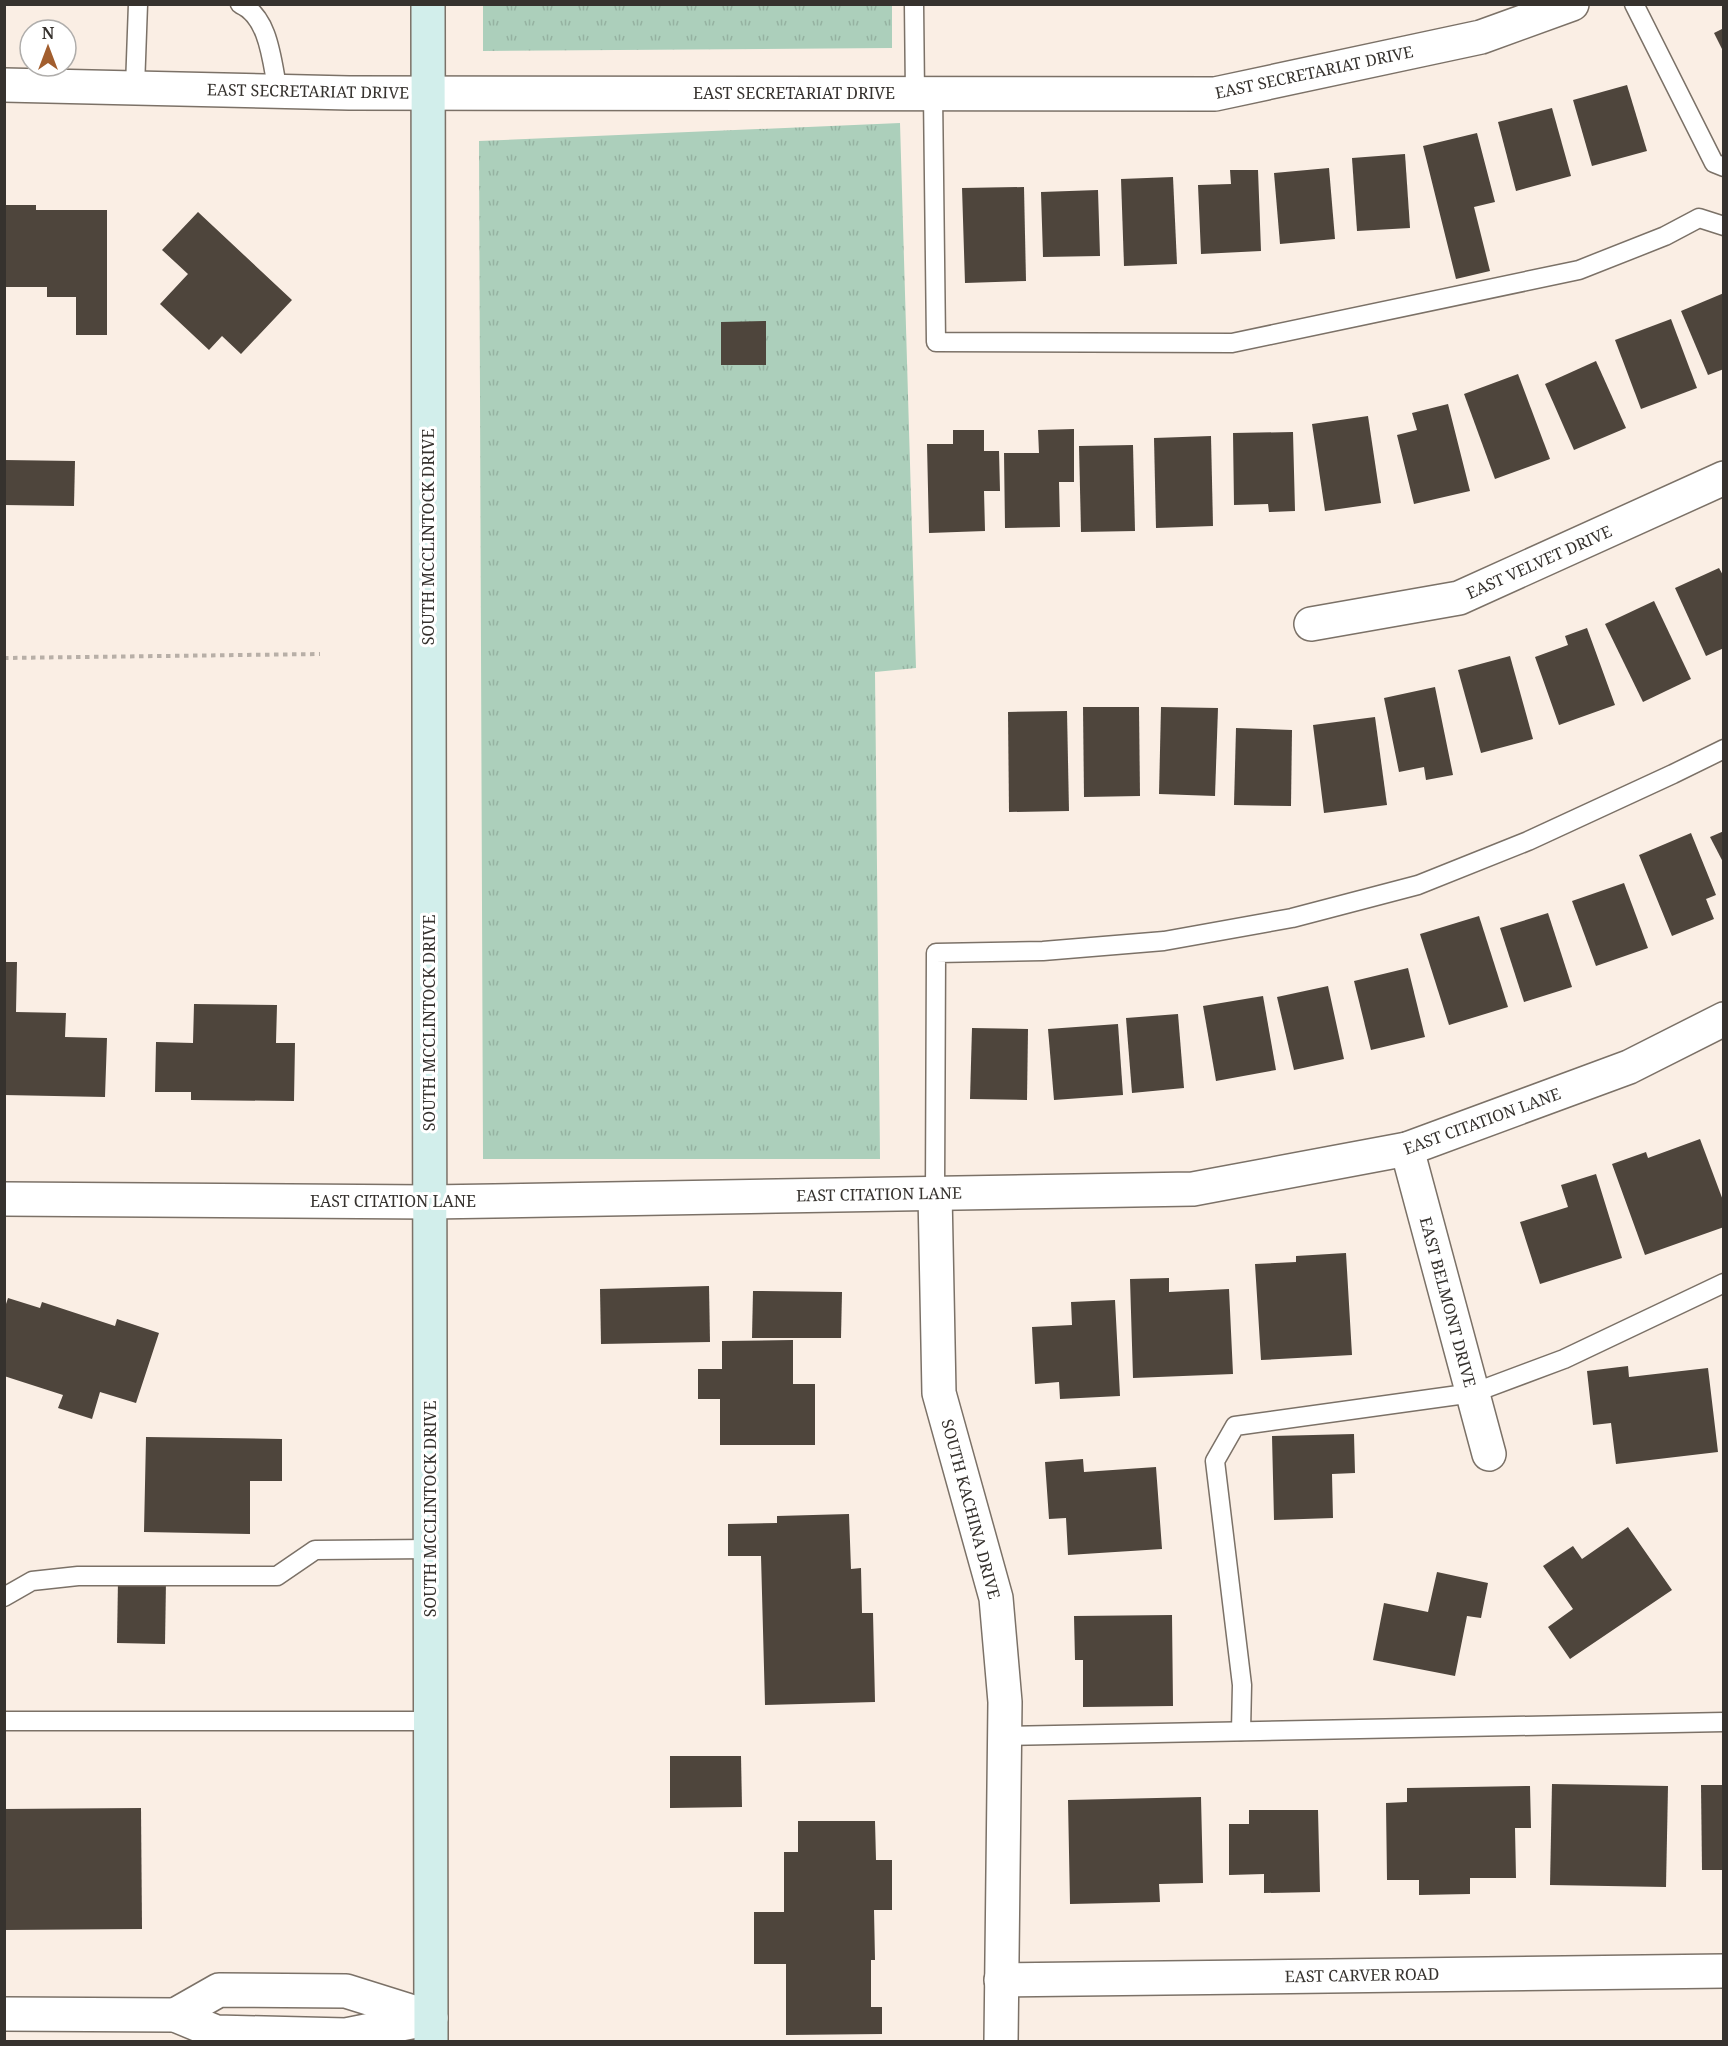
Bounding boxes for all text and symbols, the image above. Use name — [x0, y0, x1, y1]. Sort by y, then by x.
north arrow — [18, 18, 78, 78]
text: N — [42, 22, 55, 44]
street label: EAST SECRETARIAT DRIVE — [1213, 40, 1415, 104]
street label: EAST SECRETARIAT DRIVE — [207, 78, 409, 104]
street label: EAST SECRETARIAT DRIVE — [693, 82, 895, 104]
street label: SOUTH MCCLINTOCK DRIVE — [417, 429, 439, 645]
street label: EAST VELVET DRIVE — [1463, 520, 1615, 604]
street label: SOUTH MCCLINTOCK DRIVE — [418, 915, 440, 1131]
street label: EAST CITATION LANE — [1400, 1082, 1564, 1160]
street label: EAST CITATION LANE — [796, 1182, 962, 1206]
street label: EAST CITATION LANE — [310, 1190, 476, 1212]
street label: EAST BELMONT DRIVE — [1415, 1214, 1481, 1390]
street label: SOUTH MCCLINTOCK DRIVE — [419, 1401, 441, 1617]
street label: SOUTH KACHINA DRIVE — [936, 1416, 1006, 1602]
street label: EAST CARVER ROAD — [1284, 1963, 1440, 1987]

